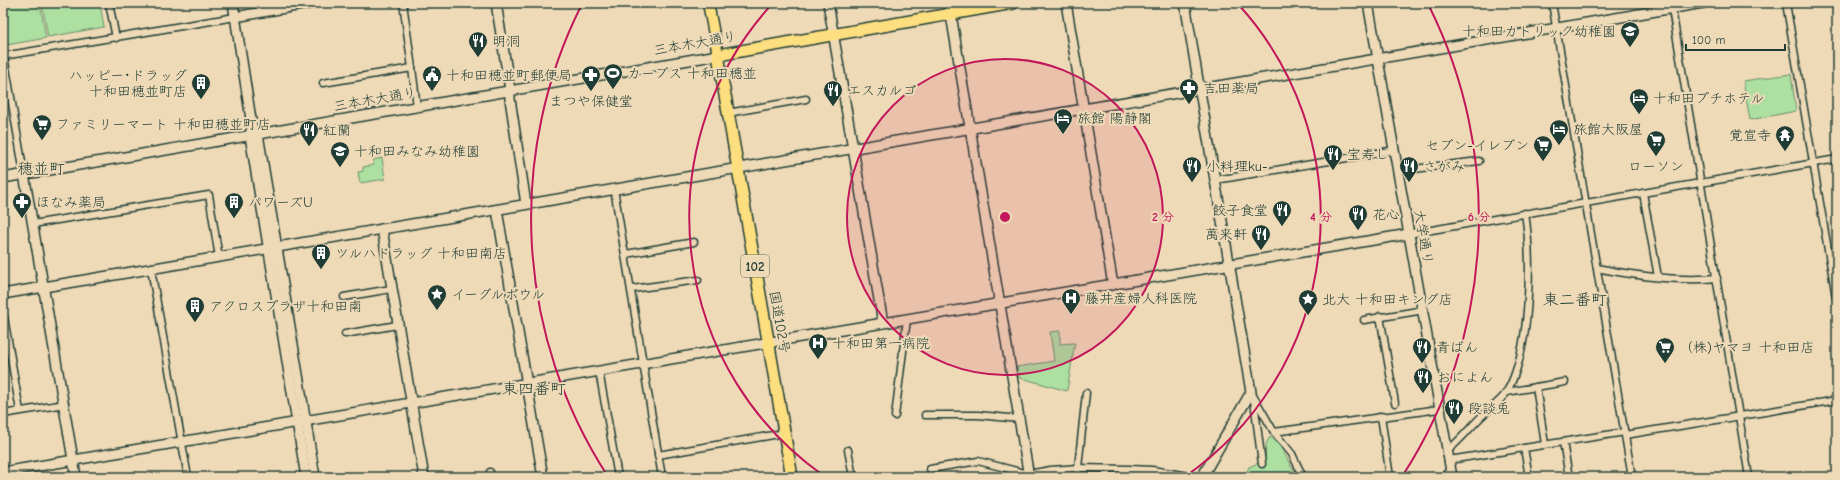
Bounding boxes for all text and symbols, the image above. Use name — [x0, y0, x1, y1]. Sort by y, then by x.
school or university icon: 十和田カトリック幼稚園 — [1619, 20, 1641, 48]
place label: 十和田カトリック幼稚園 — [1462, 23, 1616, 40]
scale bar — [1686, 26, 1785, 52]
street label: 三本木大通り — [652, 28, 738, 59]
restaurant icon: 明洞 — [467, 30, 489, 58]
place label: 明洞 — [492, 33, 520, 50]
text: 100 m — [1692, 33, 1725, 47]
sports icon: カーブス 十和田穂並 — [602, 62, 624, 90]
public building icon: 十和田穂並町郵便局 — [421, 64, 443, 92]
pharmacy icon: まつや保健堂 — [580, 64, 602, 92]
place label: カーブス 十和田穂並 — [627, 65, 757, 82]
place label: ハッピー･ドラッグ 十和田穂並町店 — [69, 67, 187, 100]
place label: 十和田穂並町郵便局 — [446, 67, 572, 84]
building icon: ハッピー･ドラッグ 十和田穂並町店 — [190, 72, 212, 100]
pharmacy icon: 吉田薬局 — [1178, 77, 1200, 105]
restaurant icon: エスカルゴ — [822, 79, 844, 107]
place label: 吉田薬局 — [1203, 80, 1259, 97]
place label: エスカルゴ — [847, 82, 916, 99]
street label: 三本木大通り — [332, 84, 418, 115]
hotel icon: 十和田プチホテル — [1628, 87, 1650, 115]
place label: 十和田プチホテル — [1653, 90, 1764, 107]
place label: まつや保健堂 — [549, 93, 633, 110]
hotel icon: 旅館 陽静閣 — [1052, 107, 1074, 135]
place label: 旅館 陽静閣 — [1077, 110, 1152, 127]
supermarket icon: ファミリーマート 十和田穂並町店 — [31, 113, 53, 141]
place label: ファミリーマート 十和田穂並町店 — [56, 116, 271, 133]
hotel icon: 旅館大阪屋 — [1548, 118, 1570, 146]
restaurant icon: 紅蘭 — [298, 119, 320, 147]
place label: 旅館大阪屋 — [1573, 121, 1643, 138]
place label: 紅蘭 — [323, 122, 351, 139]
temple icon: 覚宣寺 — [1774, 124, 1796, 152]
place label: 覚宣寺 — [1729, 127, 1771, 144]
supermarket icon: ローソン — [1645, 129, 1667, 157]
supermarket icon: セブン-イレブン — [1532, 134, 1554, 162]
place label: セブン-イレブン — [1425, 137, 1529, 154]
school or university icon: 十和田みなみ幼稚園 — [329, 140, 351, 168]
place label: 十和田みなみ幼稚園 — [354, 143, 480, 160]
restaurant icon: 宝寿し — [1322, 143, 1344, 171]
place label: 宝寿し — [1347, 146, 1389, 163]
restaurant icon: 小料理ku- — [1181, 155, 1203, 183]
restaurant icon: さがみ — [1398, 155, 1420, 183]
place label: 小料理ku- — [1206, 158, 1268, 175]
place label: さがみ — [1423, 158, 1465, 175]
place label: ローソン — [1628, 158, 1684, 175]
district label: 穂並町 — [17, 160, 65, 178]
pharmacy icon: ほなみ薬局 — [11, 191, 33, 219]
building icon: パワーズU — [223, 191, 245, 219]
place label: ほなみ薬局 — [36, 194, 106, 211]
place label: パワーズU — [248, 194, 313, 211]
restaurant icon: 餃子食堂 — [1271, 199, 1293, 227]
place label: 餃子食堂 — [1212, 202, 1268, 219]
restaurant icon: 花心 — [1347, 203, 1369, 231]
place label: 花心 — [1372, 206, 1400, 223]
street label: 大学通り — [1410, 208, 1437, 266]
centre of rings — [998, 210, 1012, 224]
text: 2 分 — [1152, 210, 1174, 224]
text: 4 分 — [1310, 210, 1332, 224]
text: 6 分 — [1468, 210, 1490, 224]
restaurant icon: 萬来軒 — [1250, 223, 1272, 251]
place label: 萬来軒 — [1205, 226, 1247, 243]
building icon: ツルハドラッグ 十和田南店 — [310, 242, 332, 270]
place label: ツルハドラッグ 十和田南店 — [335, 245, 507, 262]
road number: 102 — [741, 255, 769, 277]
place icon: イーグルボウル — [426, 283, 448, 311]
place label: イーグルボウル — [451, 286, 545, 303]
hospital icon: 藤井産婦人科医院 — [1060, 287, 1082, 315]
place icon: 北大 十和田キング店 — [1297, 288, 1319, 316]
street label: 国道102号 — [766, 289, 793, 355]
place label: 藤井産婦人科医院 — [1085, 290, 1197, 307]
place label: 北大 十和田キング店 — [1322, 291, 1453, 308]
district label: 東二番町 — [1543, 291, 1607, 309]
building icon: アクロスプラザ十和田南 — [184, 295, 206, 323]
place label: アクロスプラザ十和田南 — [209, 298, 362, 315]
hospital icon: 十和田第一病院 — [807, 332, 829, 360]
place label: 十和田第一病院 — [832, 335, 930, 352]
restaurant icon: 青ばん — [1411, 336, 1433, 364]
supermarket icon: （株)ヤマヨ 十和田店 — [1654, 336, 1676, 364]
place label: 青ばん — [1436, 339, 1478, 356]
place label: （株)ヤマヨ 十和田店 — [1679, 339, 1815, 356]
restaurant icon: おによん — [1412, 366, 1434, 394]
place label: おによん — [1437, 369, 1493, 386]
district label: 東四番町 — [502, 380, 566, 398]
restaurant icon: 段談兎 — [1443, 397, 1465, 425]
place label: 段談兎 — [1468, 400, 1510, 417]

